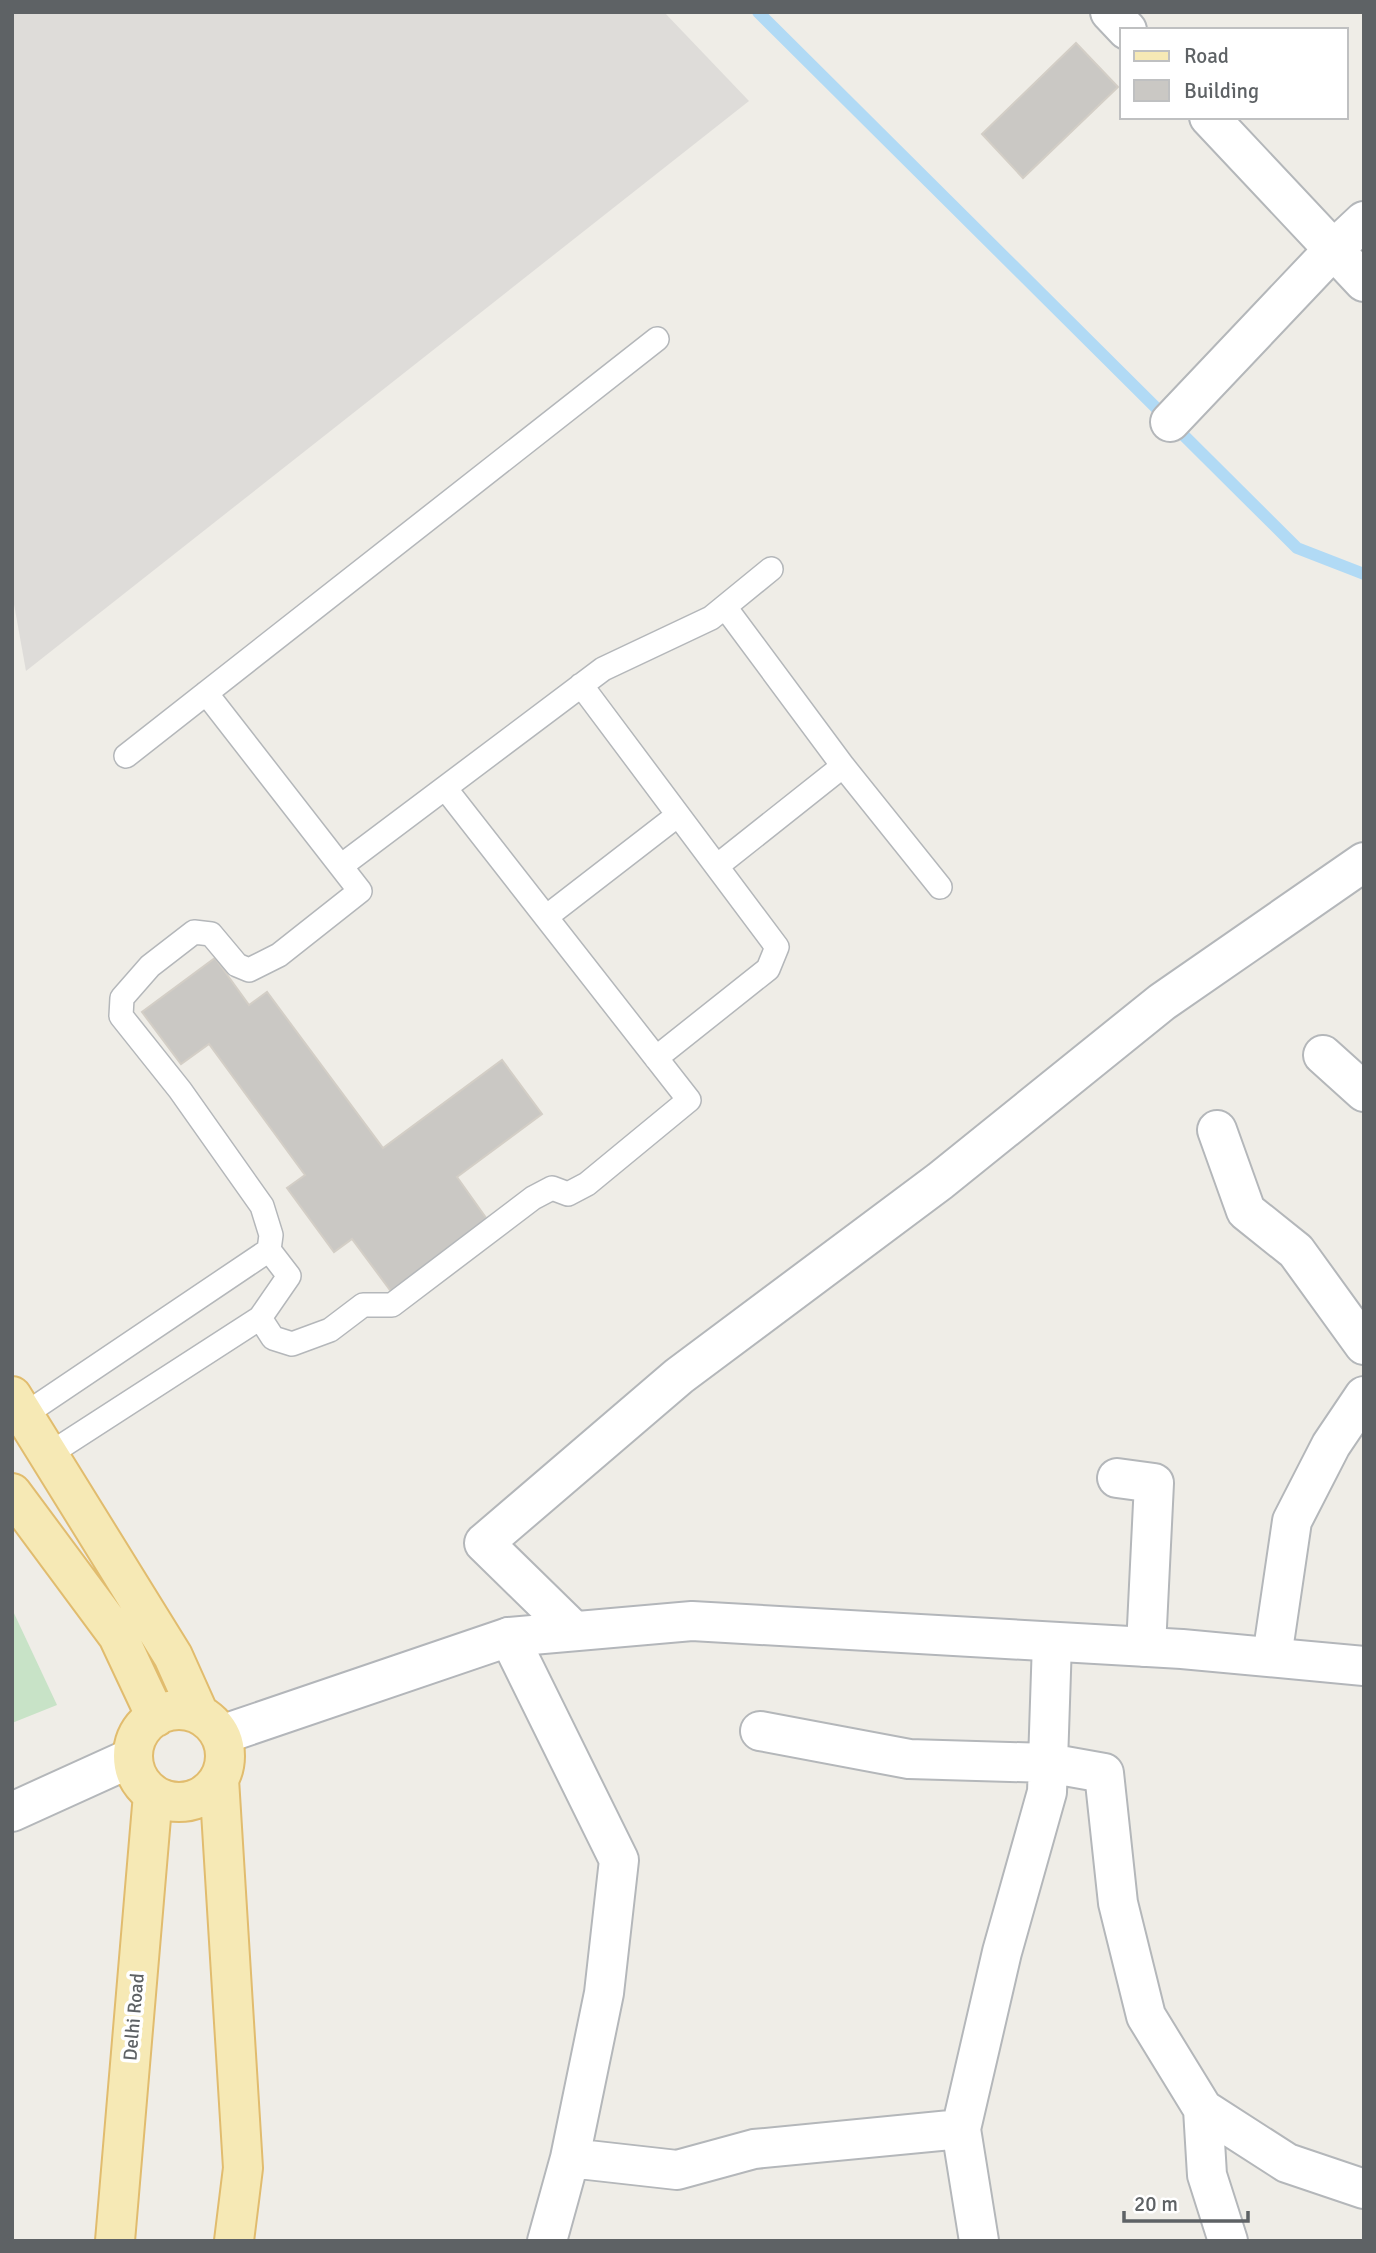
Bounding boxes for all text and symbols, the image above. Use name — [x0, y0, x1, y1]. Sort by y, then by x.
legend — [1120, 28, 1348, 119]
text: Road — [1184, 43, 1229, 69]
text: Building — [1184, 78, 1259, 104]
street label: Delhi Road — [118, 1972, 150, 2062]
scale bar — [1124, 2180, 1248, 2224]
text: 20 m — [1134, 2191, 1178, 2217]

